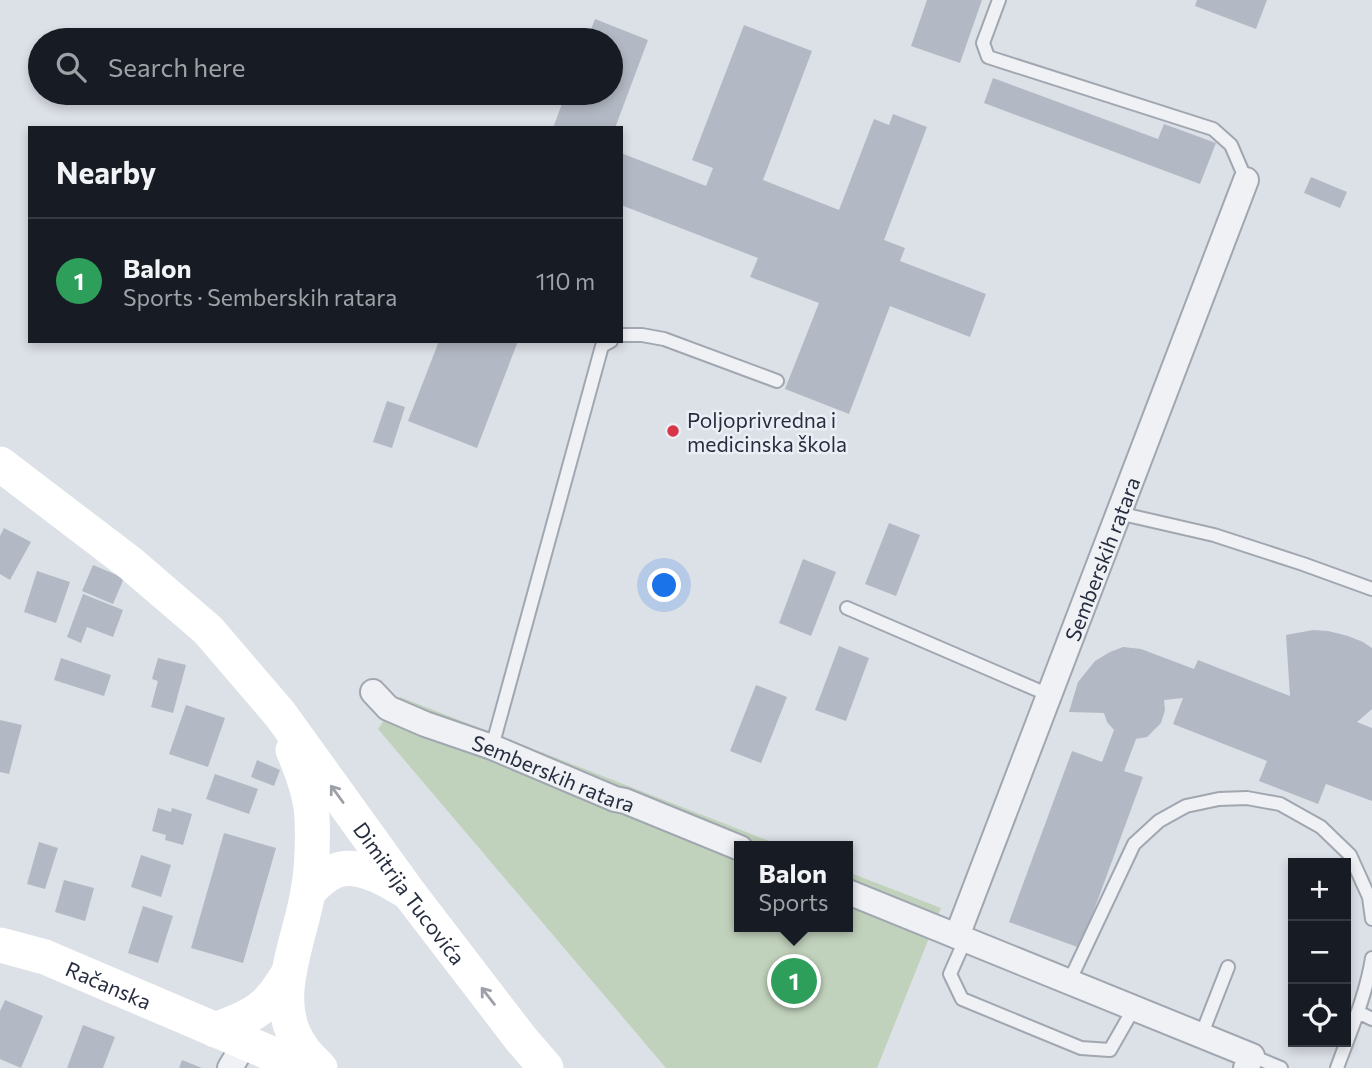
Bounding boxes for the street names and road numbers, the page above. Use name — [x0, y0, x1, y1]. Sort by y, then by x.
street label: Semberskih ratara — [1059, 473, 1144, 644]
street label: Semberskih ratara — [469, 729, 639, 816]
street label: Dimitrija Tucovića — [349, 817, 471, 969]
street label: Račanska — [62, 955, 155, 1013]

